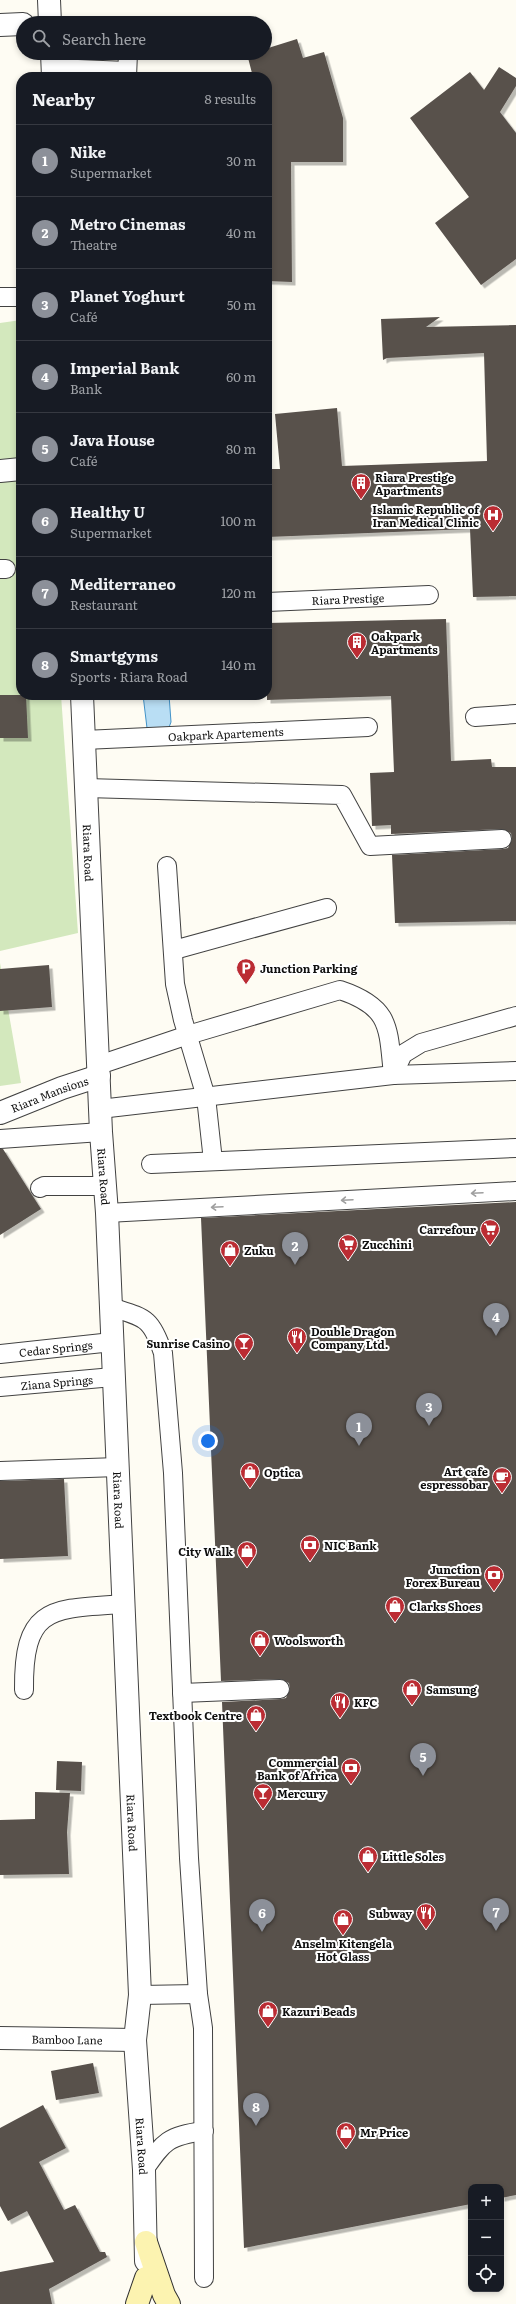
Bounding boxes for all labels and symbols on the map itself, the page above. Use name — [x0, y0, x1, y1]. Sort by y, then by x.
place label: Riara Prestige Apartments — [375, 469, 454, 498]
building icon: Riara Prestige Apartments — [350, 472, 372, 500]
place label: Islamic Republic of Iran Medical Clinic — [372, 501, 480, 530]
hospital icon: Islamic Republic of Iran Medical Clinic — [482, 504, 504, 532]
street label: Riara Prestige — [311, 589, 385, 608]
place label: Oakpark Apartments — [371, 628, 438, 657]
building icon: Oakpark Apartments — [346, 631, 368, 659]
street label: Oakpark Apartements — [168, 723, 284, 744]
street label: Riara Road — [80, 824, 98, 882]
parking icon: Junction Parking — [235, 957, 257, 985]
place label: Junction Parking — [260, 960, 358, 976]
street label: Riara Mansions — [8, 1072, 90, 1116]
street label: Riara Road — [94, 1147, 114, 1206]
one-way arrow — [471, 1190, 484, 1197]
one-way arrow — [341, 1197, 354, 1204]
one-way arrow — [211, 1203, 224, 1211]
supermarket icon: Carrefour — [479, 1218, 501, 1246]
place label: Carrefour — [419, 1221, 476, 1237]
pin: 2 — [282, 1232, 308, 1265]
supermarket icon: Zucchini — [337, 1233, 359, 1261]
place label: Zucchini — [362, 1236, 412, 1252]
shop icon: Zuku — [219, 1239, 241, 1267]
place label: Zuku — [244, 1242, 274, 1258]
pin: 4 — [483, 1303, 509, 1336]
place label: Double Dragon Company Ltd. — [311, 1323, 395, 1352]
restaurant icon: Double Dragon Company Ltd. — [286, 1326, 308, 1354]
bar icon: Sunrise Casino — [233, 1332, 255, 1360]
place label: Sunrise Casino — [146, 1335, 230, 1351]
street label: Cedar Springs — [18, 1336, 93, 1360]
street label: Ziana Springs — [20, 1371, 94, 1393]
pin: 3 — [416, 1393, 442, 1426]
pin: 1 — [346, 1413, 372, 1446]
your location — [198, 1431, 218, 1451]
shop icon: Optica — [239, 1461, 261, 1489]
place label: Art cafe espressobar — [420, 1463, 488, 1492]
place label: Optica — [264, 1464, 301, 1480]
cafe icon: Art cafe espressobar — [491, 1466, 513, 1494]
street label: Riara Road — [110, 1471, 128, 1529]
bank icon: NIC Bank — [299, 1534, 321, 1562]
place label: NIC Bank — [324, 1537, 377, 1553]
shop icon: City Walk — [236, 1540, 258, 1568]
place label: City Walk — [178, 1543, 234, 1559]
place label: Junction Forex Bureau — [405, 1561, 481, 1590]
bank icon: Junction Forex Bureau — [483, 1564, 505, 1592]
shop icon: Clarks Shoes — [384, 1595, 406, 1623]
place label: Clarks Shoes — [409, 1598, 481, 1614]
shop icon: Woolsworth — [249, 1629, 271, 1657]
place label: Woolsworth — [274, 1632, 344, 1648]
shop icon: Samsung — [401, 1678, 423, 1706]
place label: Samsung — [426, 1681, 477, 1697]
restaurant icon: KFC — [329, 1691, 351, 1719]
place label: KFC — [354, 1694, 377, 1710]
shop icon: Textbook Centre — [245, 1704, 267, 1732]
place label: Textbook Centre — [149, 1707, 242, 1723]
pin: 5 — [410, 1743, 436, 1776]
place label: Commercial Bank of Africa — [257, 1754, 338, 1783]
bank icon: Commercial Bank of Africa — [340, 1757, 362, 1785]
bar icon: Mercury — [252, 1782, 274, 1810]
place label: Mercury — [277, 1785, 326, 1801]
street label: Riara Road — [124, 1794, 142, 1852]
shop icon: Little Soles — [357, 1845, 379, 1873]
place label: Little Soles — [382, 1848, 444, 1864]
pin: 7 — [483, 1898, 509, 1931]
pin: 6 — [249, 1899, 275, 1932]
restaurant icon: Subway — [415, 1902, 437, 1930]
place label: Subway — [369, 1905, 412, 1921]
shop icon: Anselm Kitengela Hot Glass — [332, 1908, 354, 1936]
place label: Anselm Kitengela Hot Glass — [294, 1935, 393, 1964]
shop icon: Kazuri Beads — [257, 2000, 279, 2028]
place label: Kazuri Beads — [282, 2003, 356, 2019]
street label: Bamboo Lane — [31, 2030, 103, 2048]
pin: 8 — [243, 2093, 269, 2126]
street label: Riara Road — [132, 2117, 152, 2175]
shop icon: Mr Price — [335, 2121, 357, 2149]
place label: Mr Price — [360, 2124, 408, 2140]

